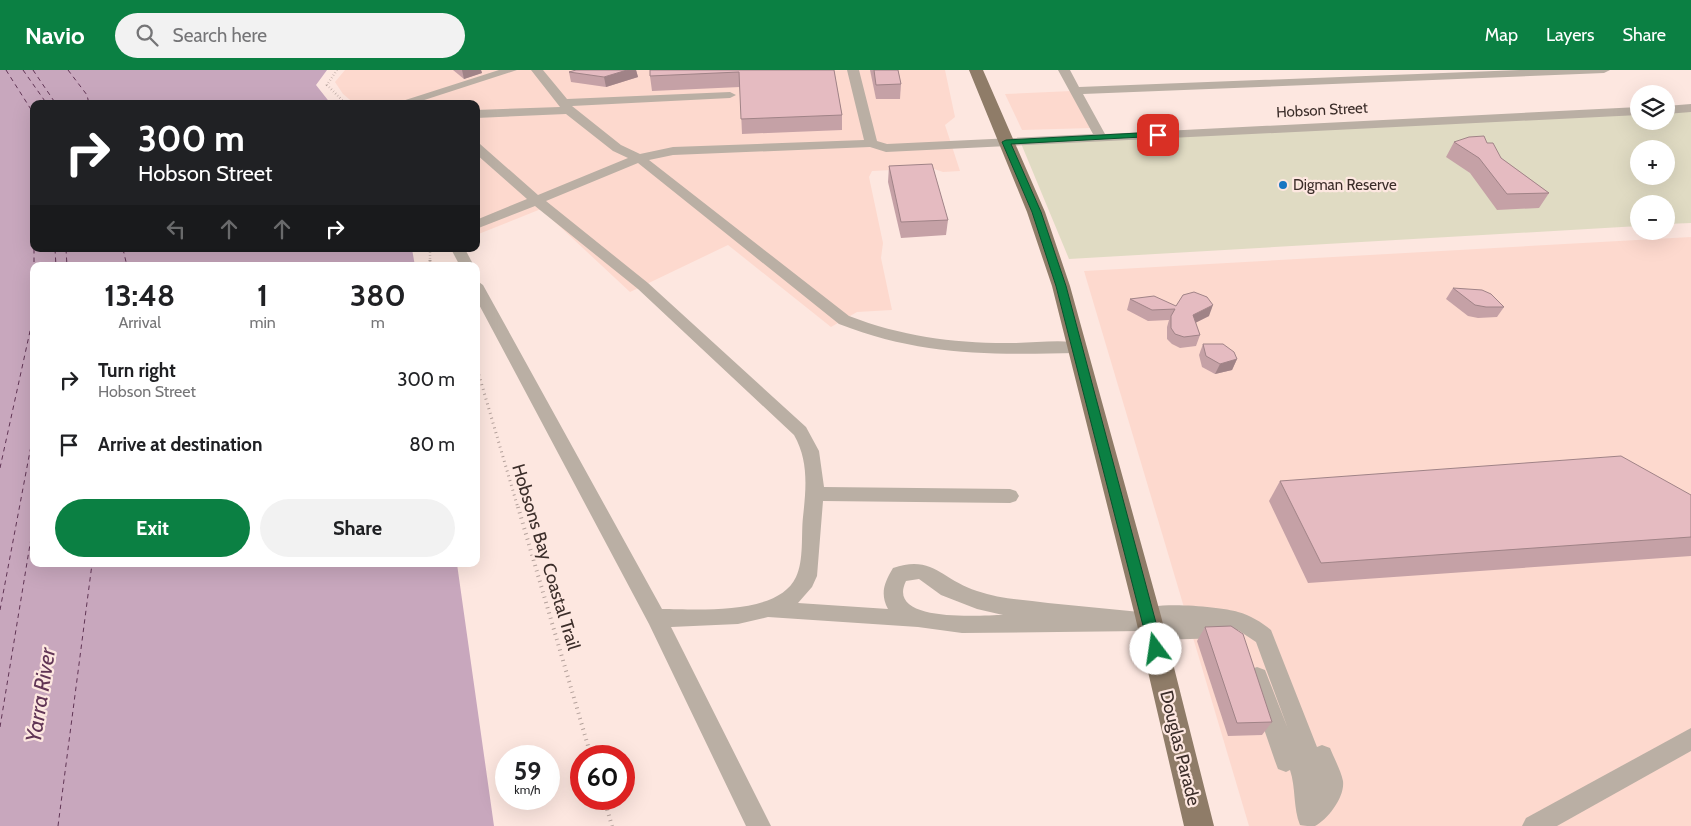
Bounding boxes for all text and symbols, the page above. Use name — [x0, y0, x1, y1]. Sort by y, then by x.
search box — [115, 13, 465, 58]
text: Navio — [25, 21, 85, 50]
icon: search — [133, 21, 161, 49]
text: Search here — [173, 24, 267, 47]
text: Map — [1485, 24, 1518, 46]
text: Layers — [1546, 24, 1595, 46]
text: Share — [1623, 24, 1666, 46]
map controls — [1630, 85, 1675, 240]
button: layers — [1630, 85, 1675, 130]
street label: Hobson Street — [1276, 99, 1368, 121]
pin — [1137, 114, 1179, 156]
text: 300 m — [138, 117, 245, 160]
icon: right — [55, 120, 120, 185]
icon: arrive — [1144, 121, 1172, 149]
button: + — [1630, 140, 1675, 185]
text: Hobson Street — [138, 160, 273, 187]
place label: Digman Reserve — [1293, 176, 1397, 194]
marker: Digman Reserve — [1277, 179, 1289, 191]
button: − — [1630, 195, 1675, 240]
icon: left — [162, 215, 190, 243]
icon: ahead — [215, 215, 243, 243]
icon: ahead — [268, 215, 296, 243]
icon: right — [321, 215, 349, 243]
text: 13:48 — [104, 277, 175, 314]
text: 1 — [257, 277, 268, 314]
text: 380 — [350, 277, 406, 314]
text: Arrival — [118, 313, 161, 332]
text: min — [249, 313, 276, 332]
text: m — [371, 313, 385, 332]
text: Turn right — [98, 359, 176, 382]
icon: right — [55, 366, 83, 394]
text: 300 m — [397, 368, 455, 391]
text: Hobson Street — [98, 382, 196, 401]
icon: arrive — [55, 431, 83, 459]
text: Arrive at destination — [98, 433, 262, 456]
text: 80 m — [409, 433, 455, 456]
street label: Hobsons Bay Coastal Trail — [507, 461, 585, 653]
button: Exit — [55, 499, 250, 557]
button: Share — [260, 499, 455, 557]
position arrow — [1129, 622, 1181, 674]
water label: Yarra River — [20, 645, 61, 744]
street label: Douglas Parade — [1155, 688, 1205, 808]
speed limit sign: 60 — [570, 745, 635, 810]
text: 59 — [514, 756, 541, 786]
text: km/h — [514, 782, 541, 797]

